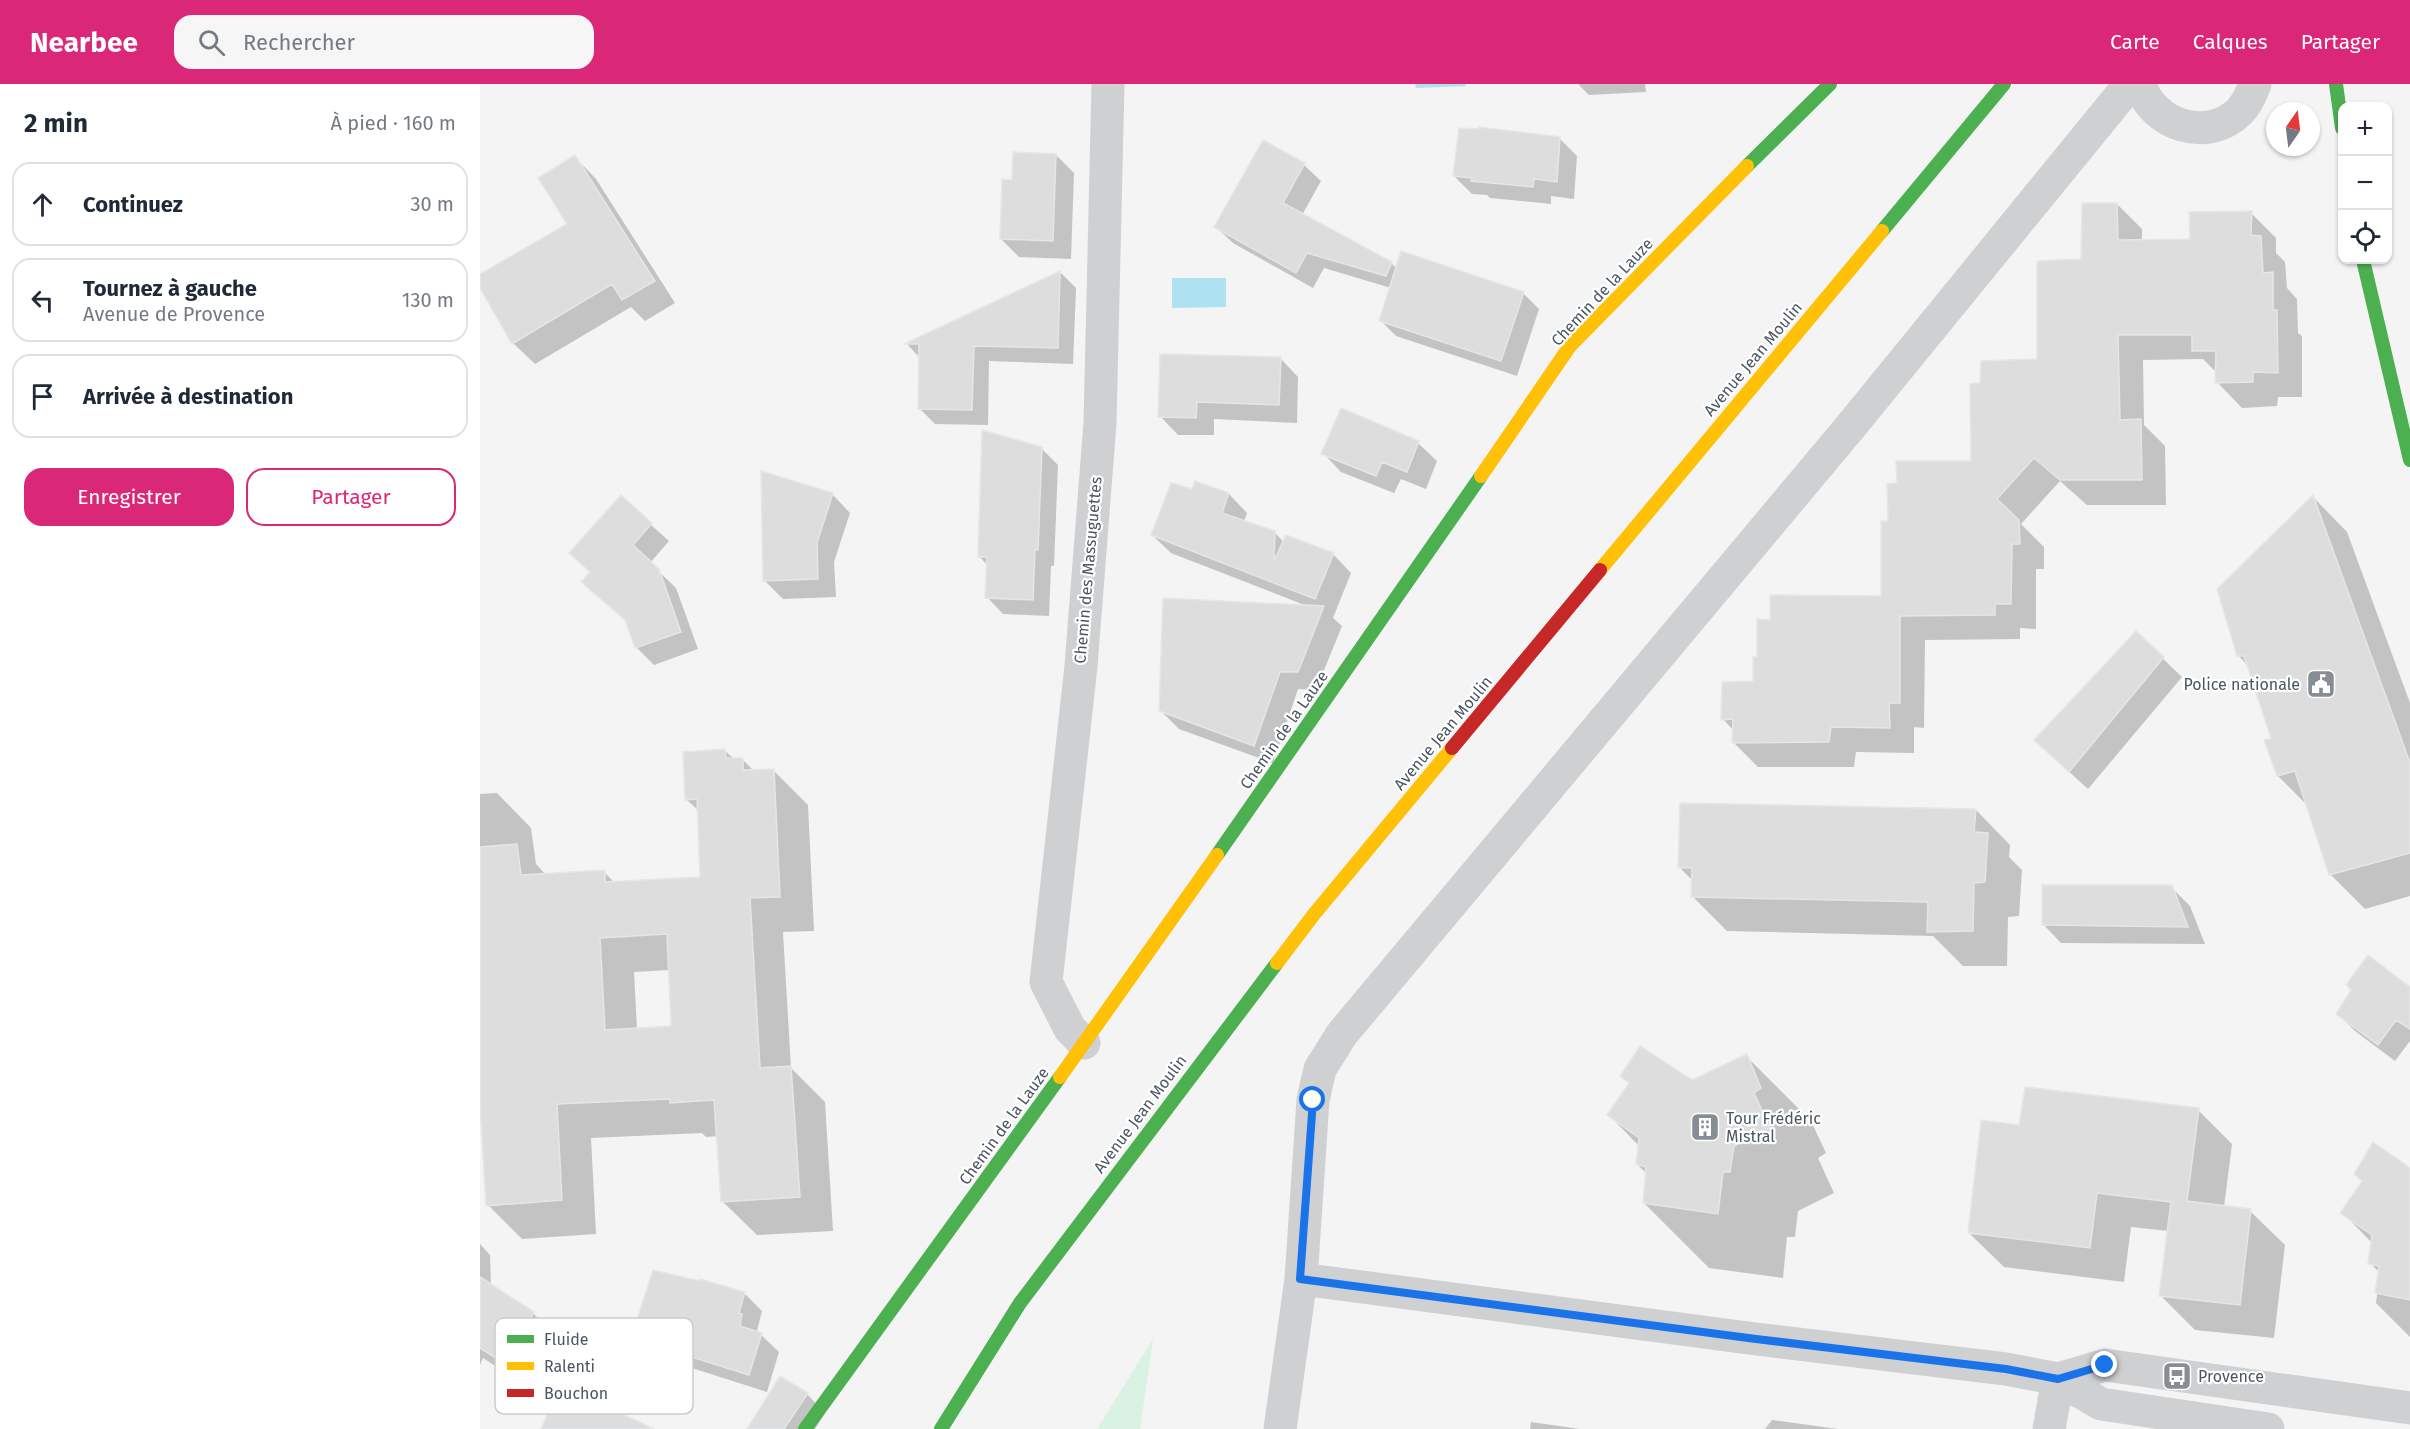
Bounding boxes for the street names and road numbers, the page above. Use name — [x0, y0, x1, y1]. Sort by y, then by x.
street label: Chemin de la Lauze — [1547, 234, 1657, 350]
street label: Avenue Jean Moulin — [1700, 298, 1806, 420]
street label: Chemin des Massuguettes — [1070, 476, 1106, 664]
street label: Chemin de la Lauze — [1236, 667, 1332, 793]
street label: Avenue Jean Moulin — [1390, 672, 1496, 794]
street label: Avenue Jean Moulin — [1089, 1051, 1191, 1177]
street label: Chemin de la Lauze — [955, 1064, 1053, 1188]

